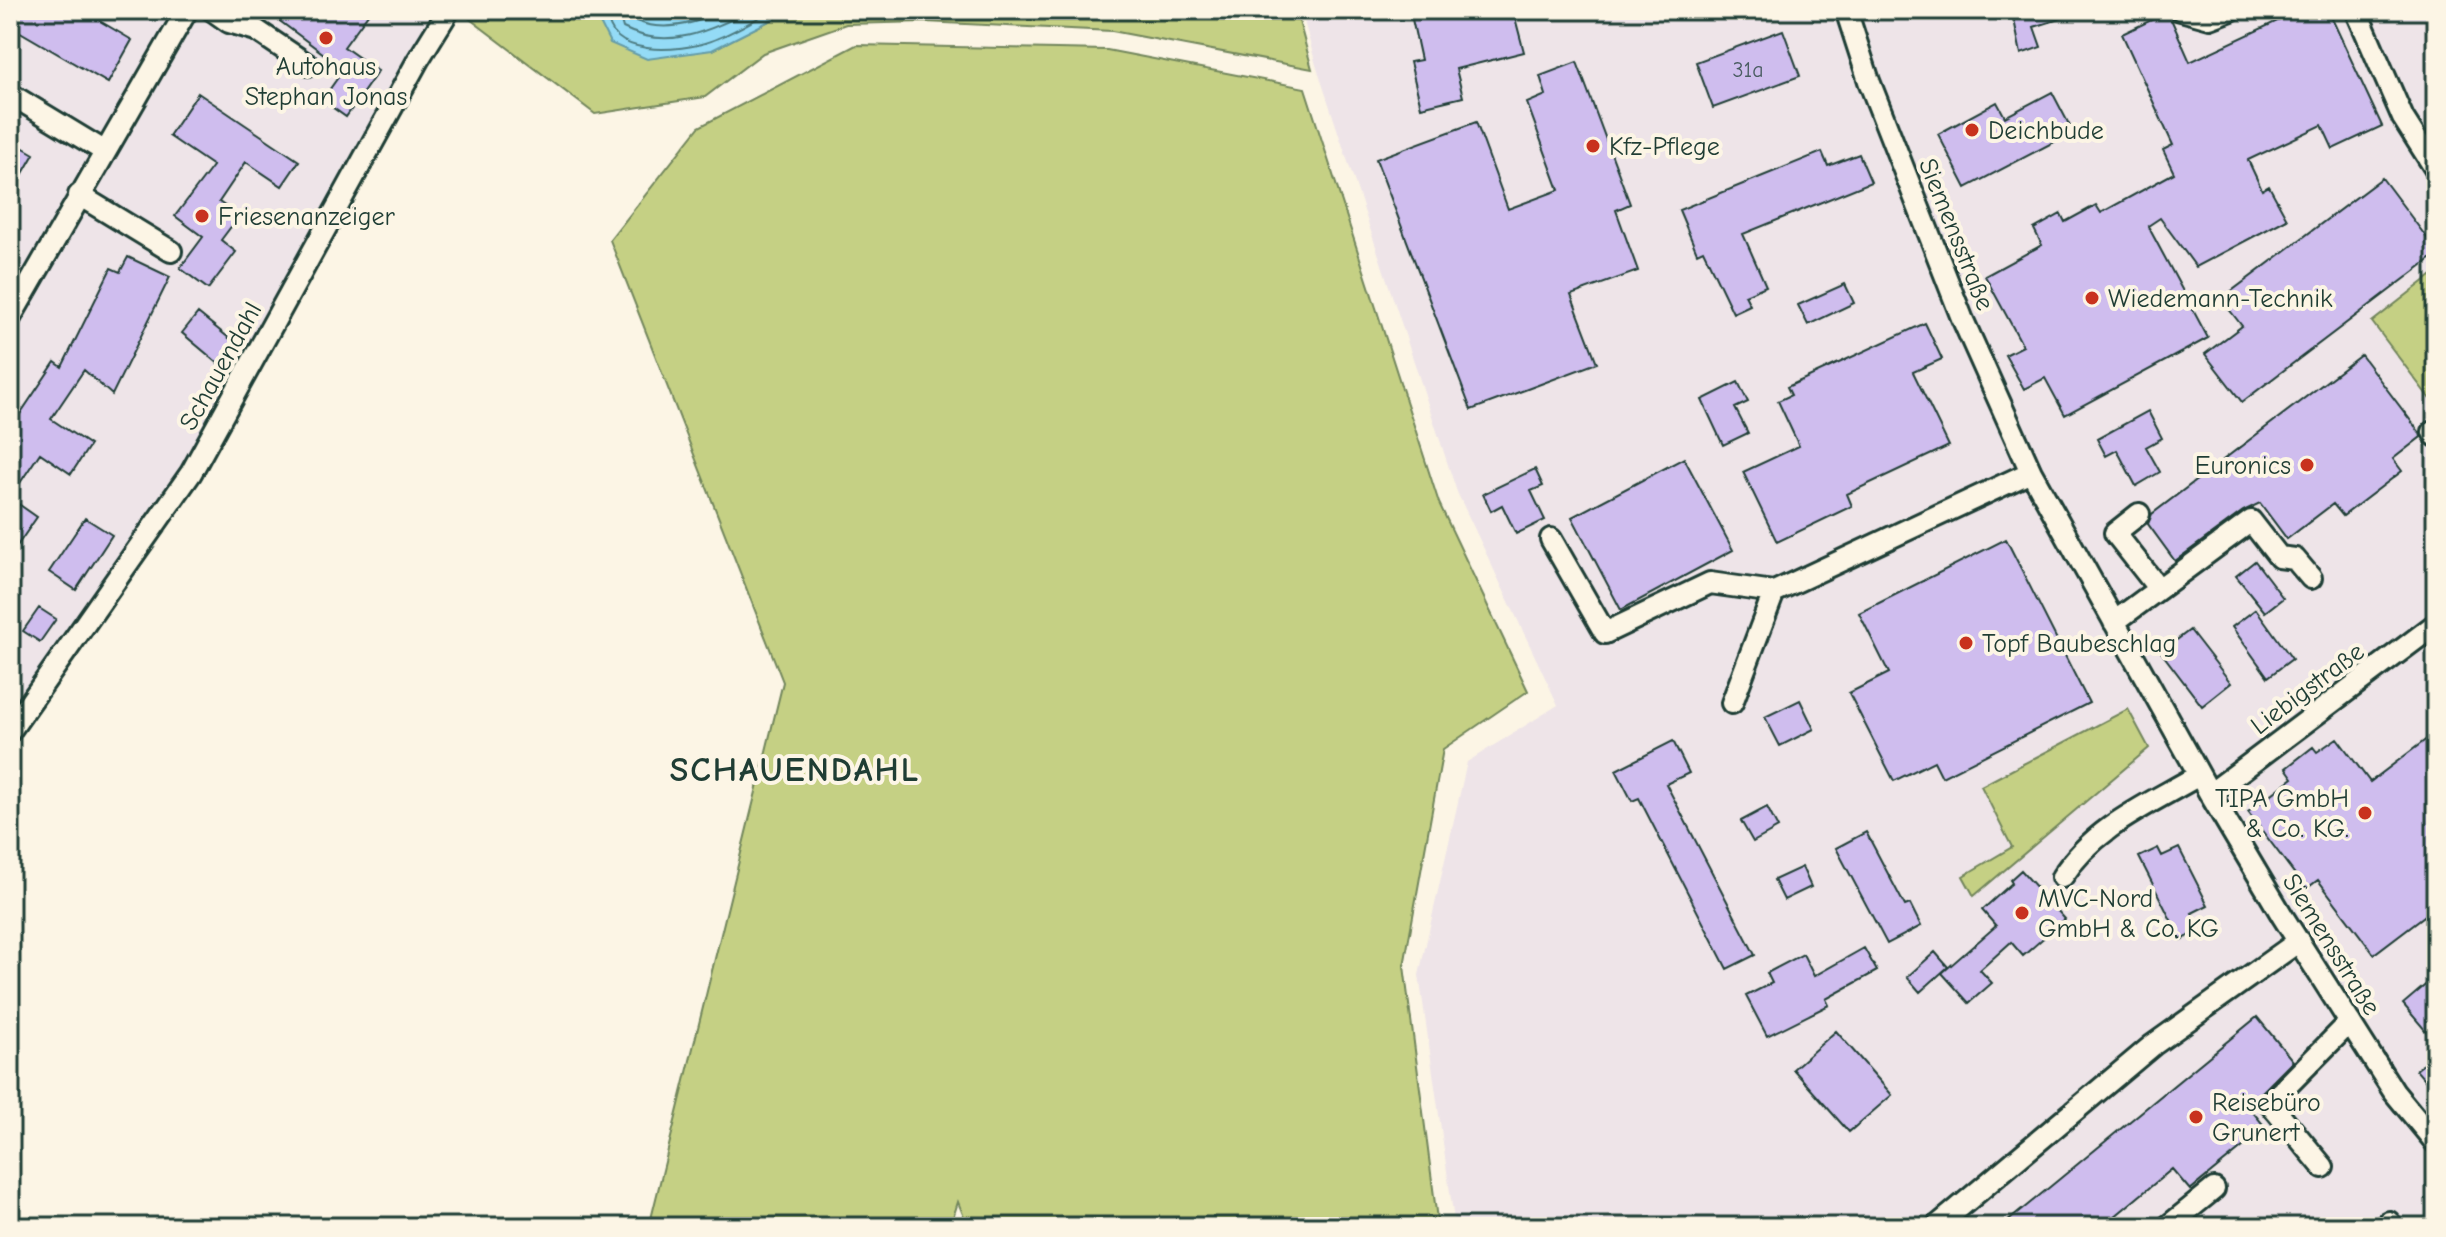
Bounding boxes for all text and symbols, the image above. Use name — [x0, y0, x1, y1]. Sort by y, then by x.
marker: Autohaus Stephan Jonas — [317, 29, 335, 47]
place label: Autohaus Stephan Jonas — [245, 52, 407, 112]
house number: 31a — [1732, 57, 1764, 83]
place label: Deichbude — [1988, 116, 2104, 146]
marker: Deichbude — [1963, 121, 1981, 139]
place label: Kfz-Pflege — [1609, 132, 1720, 162]
marker: Kfz-Pflege — [1584, 137, 1602, 155]
street label: Siemensstraße — [1912, 154, 2000, 315]
place label: Friesenanzeiger — [218, 202, 396, 232]
marker: Friesenanzeiger — [193, 207, 211, 225]
place label: Wiedemann-Technik — [2108, 284, 2333, 314]
marker: Wiedemann-Technik — [2083, 289, 2101, 307]
street label: Schauendahl — [173, 297, 268, 436]
place label: Euronics — [2195, 451, 2291, 481]
marker: Euronics — [2298, 456, 2316, 474]
place label: Topf Baubeschlag — [1982, 629, 2176, 659]
marker: Topf Baubeschlag — [1957, 634, 1975, 652]
street label: Liebigstraße — [2245, 637, 2370, 741]
district label: SCHAUENDAHL — [670, 750, 920, 790]
place label: TIPA GmbH & Co. KG. — [2215, 784, 2349, 844]
marker: TIPA GmbH & Co. KG. — [2356, 804, 2374, 822]
street label: Siemensstraße — [2276, 868, 2387, 1021]
place label: MVC-Nord GmbH & Co. KG — [2038, 884, 2219, 944]
marker: MVC-Nord GmbH & Co. KG — [2013, 904, 2031, 922]
place label: Reisebüro Grunert — [2212, 1088, 2321, 1148]
marker: Reisebüro Grunert — [2187, 1108, 2205, 1126]

